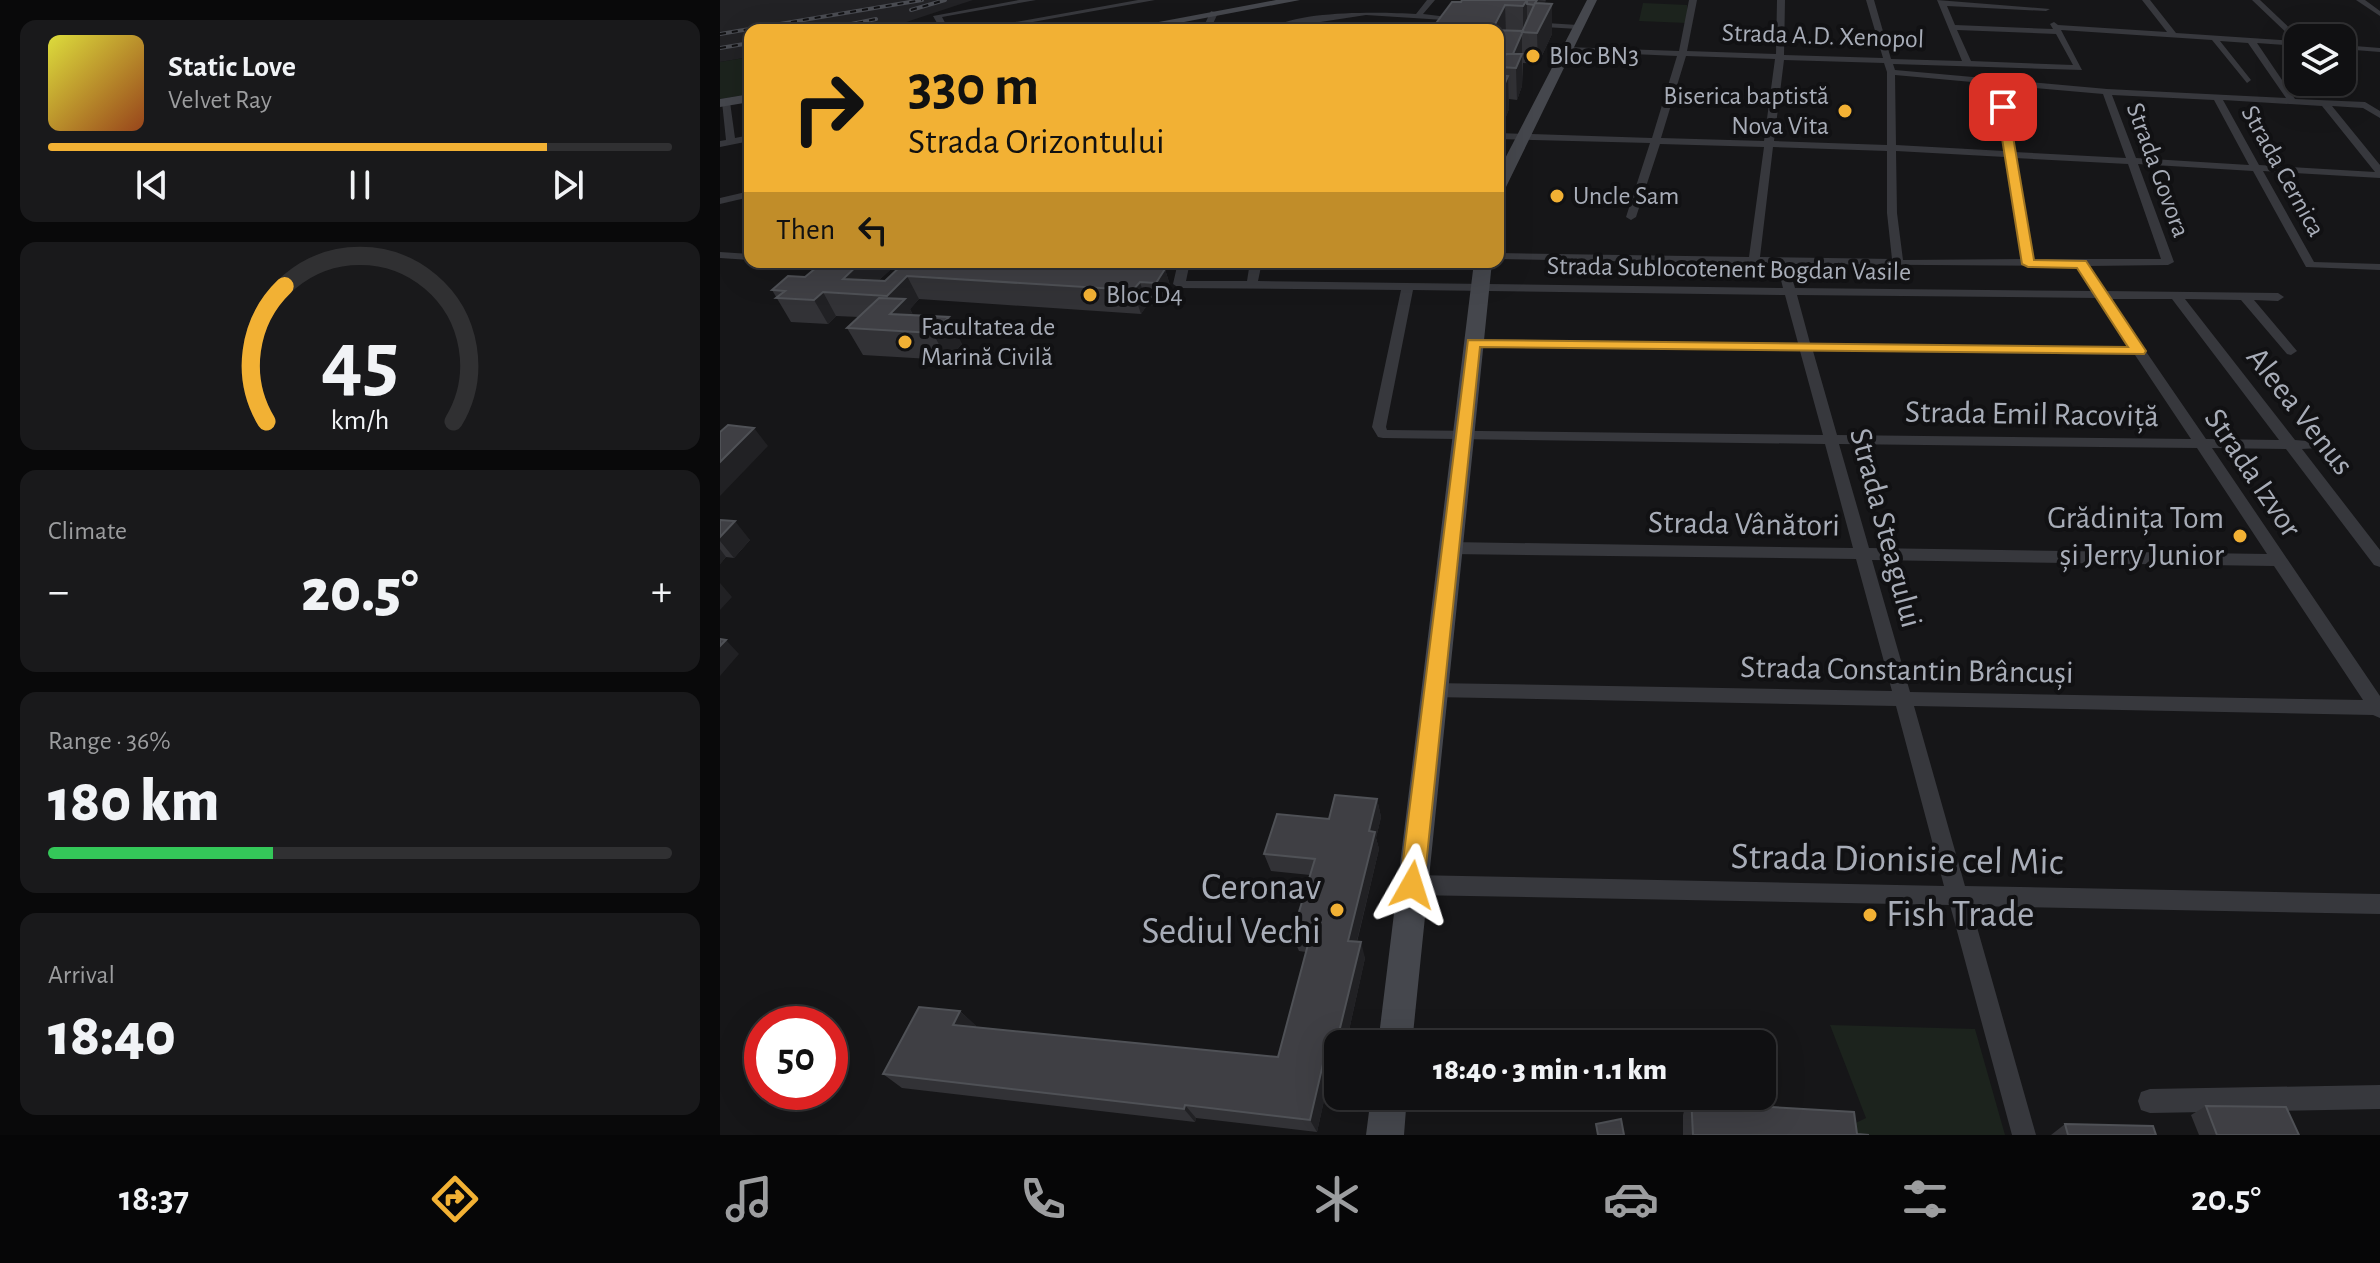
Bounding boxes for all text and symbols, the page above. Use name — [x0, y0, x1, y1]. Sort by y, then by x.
street label: Strada A.D. Xenopol — [1721, 19, 1925, 53]
map controls — [2284, 24, 2356, 96]
button: layers — [2284, 24, 2356, 96]
place label: Bloc BN3 — [1549, 43, 1639, 69]
marker: Bloc BN3 — [1524, 47, 1542, 65]
text: Static Love — [168, 52, 296, 82]
icon: right — [776, 56, 880, 160]
text: 330 m — [908, 59, 1039, 115]
pin — [1969, 73, 2037, 141]
place label: Biserica baptistă Nova Vita — [1663, 83, 1829, 139]
icon: arrive — [1981, 85, 2025, 129]
text: Velvet Ray — [168, 87, 272, 113]
street label: Strada Govora — [2122, 99, 2194, 241]
street label: Strada Cernica — [2236, 101, 2330, 241]
marker: Biserica baptistă Nova Vita — [1836, 102, 1854, 120]
text: Strada Orizontului — [908, 124, 1165, 160]
icon: previous — [130, 163, 174, 207]
icon: pause — [338, 163, 382, 207]
icon: next — [546, 163, 590, 207]
place label: Uncle Sam — [1573, 183, 1679, 209]
marker: Uncle Sam — [1548, 187, 1566, 205]
icon: left — [851, 208, 895, 252]
text: Then — [776, 215, 835, 245]
street label: Strada Sublocotenent Bogdan Vasile — [1547, 253, 1911, 285]
place label: Bloc D4 — [1106, 282, 1183, 308]
marker: Bloc D4 — [1081, 286, 1099, 304]
place label: Facultatea de Marină Civilă — [921, 314, 1055, 370]
text: 45 — [321, 320, 399, 404]
marker: Facultatea de Marină Civilă — [896, 333, 914, 351]
street label: Aleea Venus — [2241, 341, 2359, 481]
street label: Strada Emil Racoviță — [1905, 396, 2159, 434]
street label: Strada Izvor — [2199, 403, 2308, 544]
text: km/h — [331, 406, 389, 435]
street label: Strada Steagului — [1844, 425, 1928, 631]
place label: Grădinița Tom și Jerry Junior — [2047, 502, 2225, 573]
street label: Strada Vânători — [1648, 506, 1840, 542]
text: Climate — [48, 518, 127, 544]
marker: Grădinița Tom și Jerry Junior — [2231, 527, 2249, 545]
text: 20.5° — [301, 562, 419, 622]
text: − — [48, 570, 69, 614]
text: + — [651, 570, 672, 614]
street label: Strada Constantin Brâncuși — [1740, 651, 2074, 691]
text: Range · 36% — [48, 728, 171, 754]
text: 180 km — [48, 772, 219, 832]
street label: Strada Dionisie cel Mic — [1730, 838, 2064, 882]
position arrow — [1370, 843, 1454, 927]
place label: Ceronav Sediul Vechi — [1142, 869, 1321, 951]
place label: Fish Trade — [1886, 896, 2035, 934]
marker: Ceronav Sediul Vechi — [1328, 901, 1346, 919]
marker: Fish Trade — [1861, 906, 1879, 924]
text: Arrival — [48, 962, 115, 988]
text: 18:40 — [48, 1006, 176, 1066]
speed limit sign: 50 — [744, 1006, 848, 1110]
text: 18:40 · 3 min · 1.1 km — [1433, 1055, 1667, 1085]
icon: directions — [427, 1171, 483, 1227]
icon: music — [721, 1171, 777, 1227]
icon: phone — [1015, 1171, 1071, 1227]
icon: climate — [1309, 1171, 1365, 1227]
icon: car — [1603, 1171, 1659, 1227]
icon: filters — [1897, 1171, 1953, 1227]
text: 18:37 — [119, 1181, 189, 1217]
text: 20.5° — [2191, 1181, 2261, 1217]

